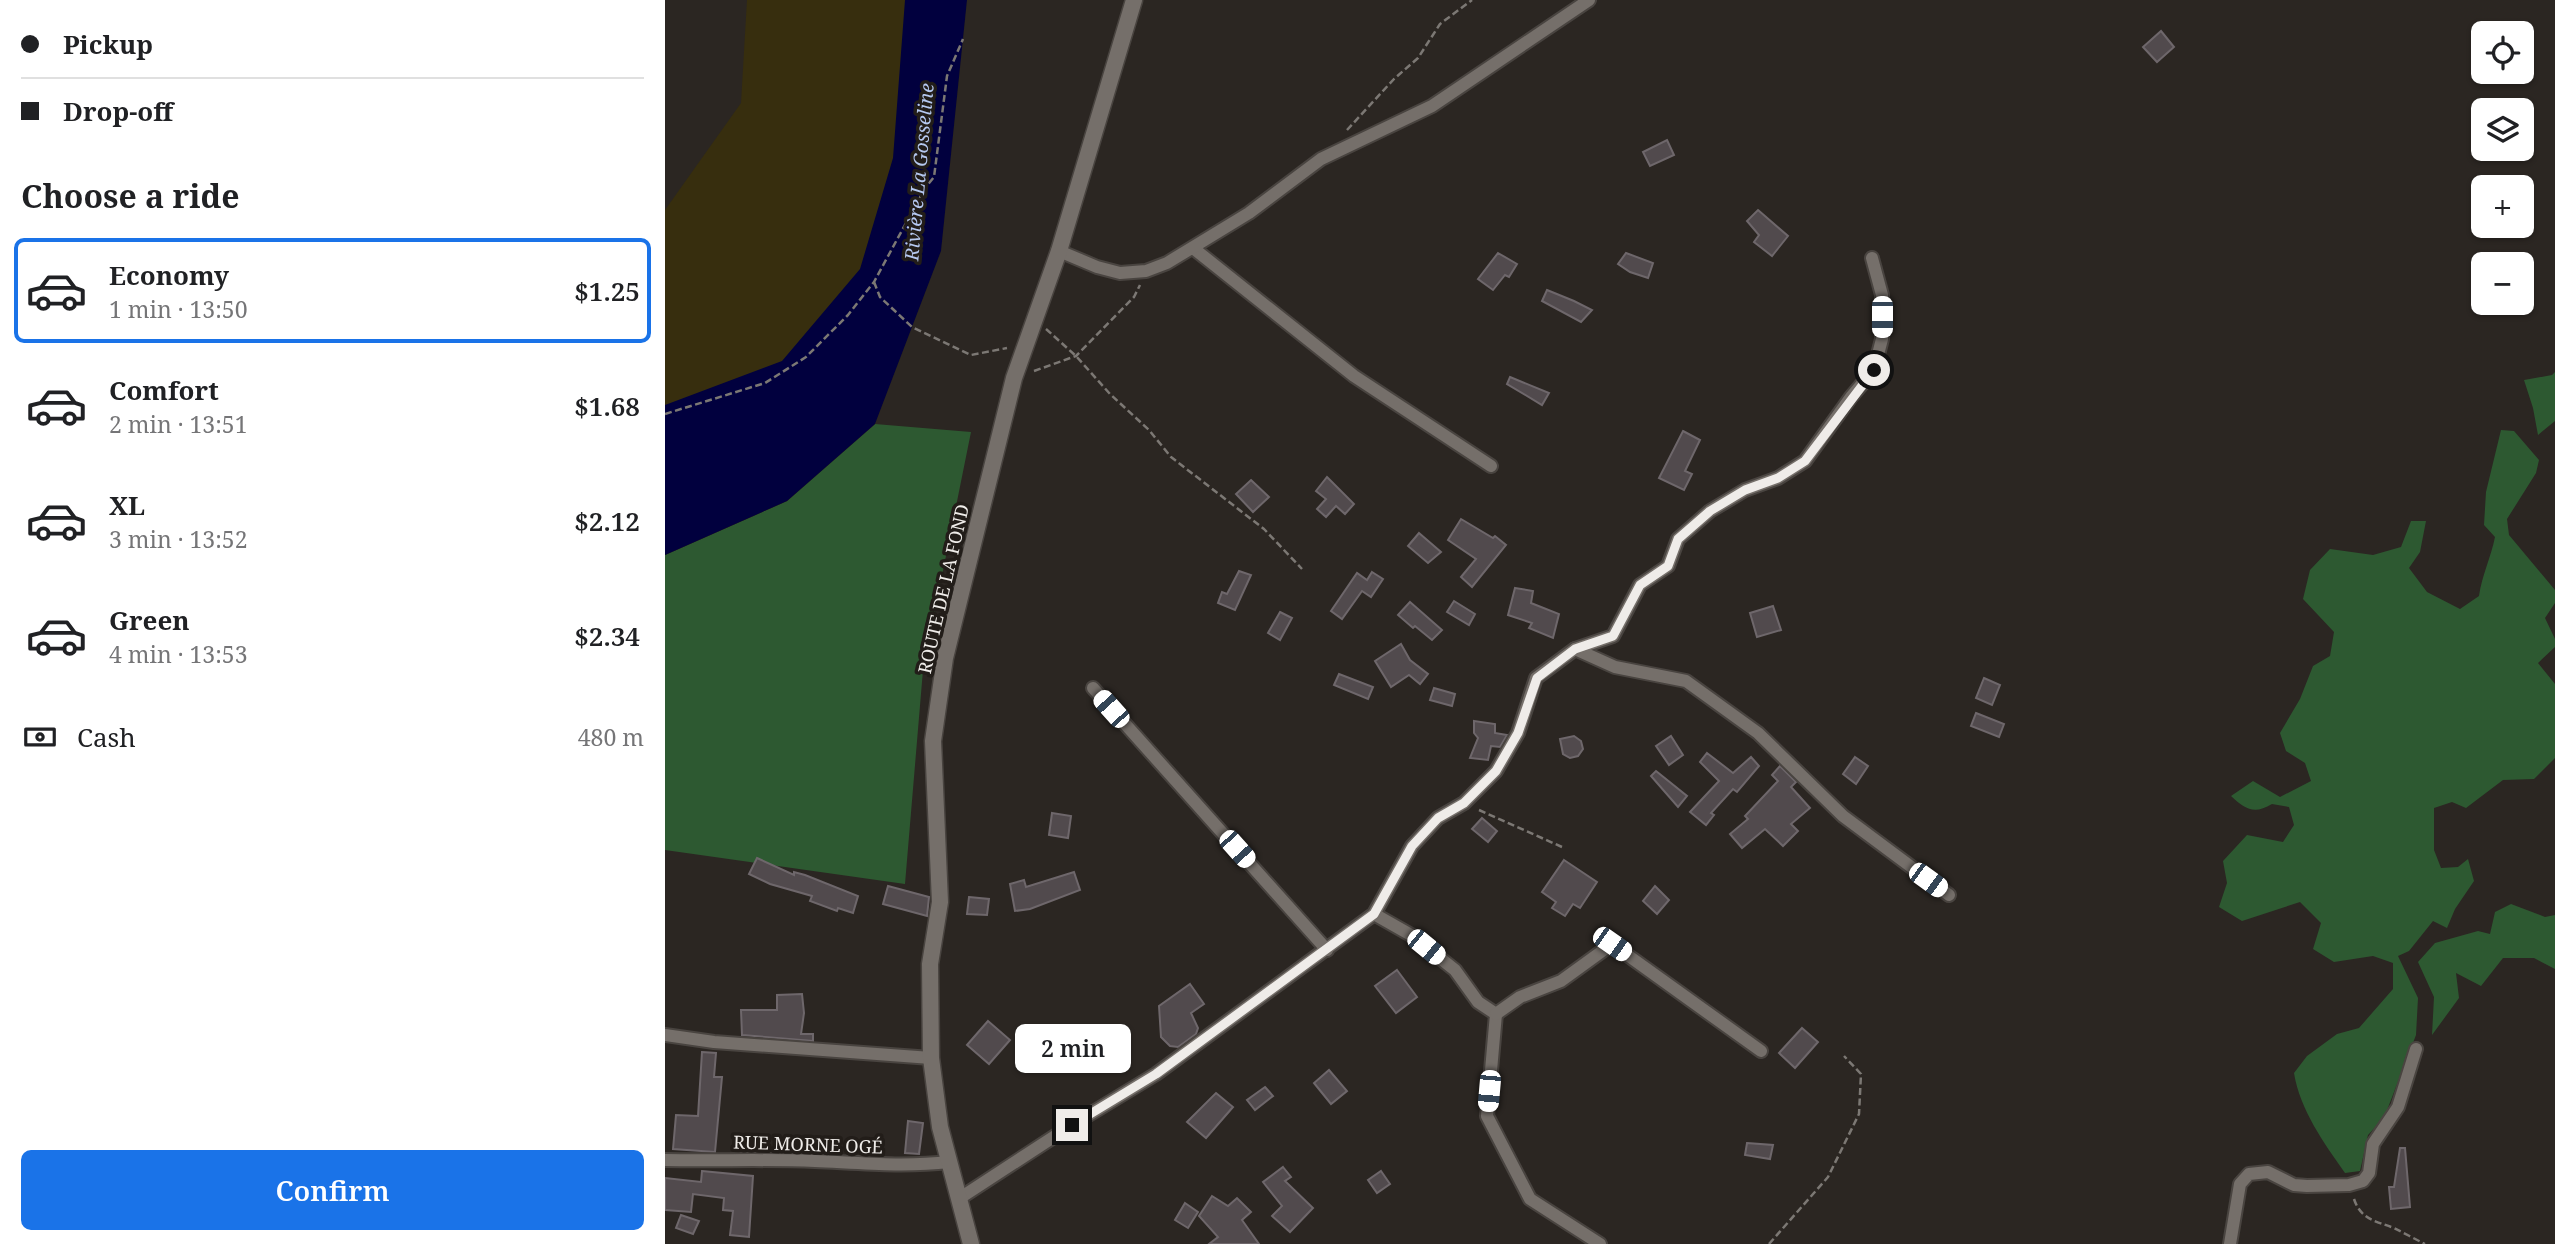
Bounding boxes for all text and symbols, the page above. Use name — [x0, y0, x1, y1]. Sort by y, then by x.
map controls — [2471, 21, 2534, 315]
button: locate — [2471, 21, 2534, 84]
text: Pickup — [63, 26, 153, 62]
water label: Rivière La Gosseline — [898, 82, 940, 263]
text: Drop-off — [63, 93, 173, 129]
button: layers — [2471, 98, 2534, 161]
text: Choose a ride — [21, 174, 240, 217]
button: + — [2471, 175, 2534, 238]
button: − — [2471, 252, 2534, 315]
text: Economy — [109, 257, 229, 293]
icon: car — [25, 259, 88, 322]
text: $1.25 — [574, 273, 640, 309]
text: 1 min · 13:50 — [109, 293, 247, 325]
car — [1872, 296, 1893, 338]
route start — [1858, 354, 1890, 386]
text: Comfort — [109, 372, 219, 408]
icon: car — [25, 374, 88, 437]
text: $1.68 — [574, 388, 640, 424]
text: 2 min · 13:51 — [109, 408, 247, 440]
text: XL — [109, 487, 145, 523]
icon: car — [25, 489, 88, 552]
street label: ROUTE DE LA FOND — [912, 502, 974, 676]
text: $2.12 — [574, 503, 640, 539]
text: 3 min · 13:52 — [109, 523, 247, 555]
text: Green — [109, 602, 190, 638]
icon: car — [25, 604, 88, 667]
text: $2.34 — [574, 618, 640, 654]
text: 4 min · 13:53 — [109, 638, 247, 670]
car — [1090, 686, 1133, 732]
icon: cash — [21, 718, 59, 756]
text: Cash — [77, 719, 136, 755]
text: 480 m — [578, 721, 644, 753]
car — [1216, 826, 1259, 872]
car — [1905, 859, 1952, 901]
car — [1589, 923, 1636, 965]
car — [1404, 926, 1449, 968]
callout: 2 min — [1014, 1024, 1130, 1072]
text: 2 min — [1041, 1032, 1105, 1064]
car — [1477, 1069, 1502, 1113]
route end — [1056, 1109, 1088, 1141]
street label: RUE MORNE OGÉ — [733, 1129, 883, 1159]
button: Confirm — [21, 1150, 644, 1230]

